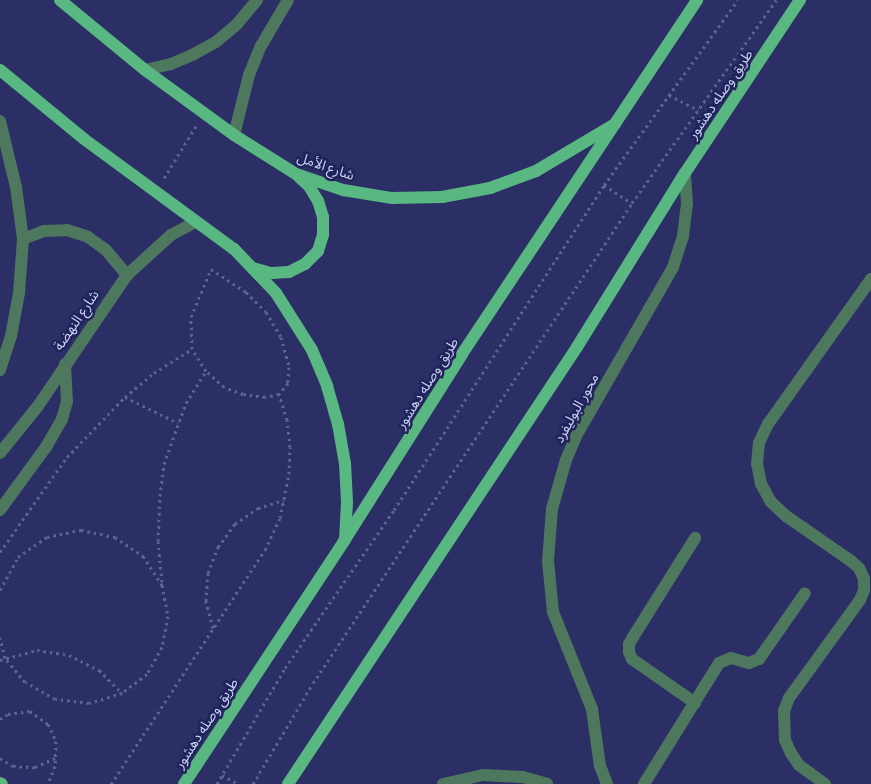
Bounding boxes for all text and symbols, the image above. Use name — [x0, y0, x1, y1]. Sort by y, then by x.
street label: طريق وصله دهشور — [684, 46, 756, 142]
street label: شارع الأمل — [295, 148, 357, 184]
street label: شارع النهضة — [50, 287, 102, 353]
street label: طريق وصله دهشور — [392, 334, 462, 432]
street label: محور البوليفرد — [550, 370, 602, 446]
street label: طريق وصله دهشور — [171, 675, 241, 771]

